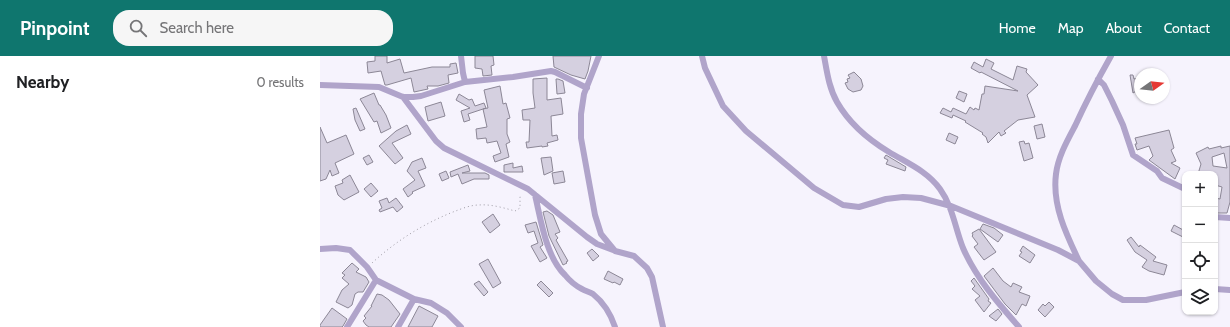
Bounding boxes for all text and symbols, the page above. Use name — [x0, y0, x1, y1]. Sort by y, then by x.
search box — [113, 10, 393, 46]
text: Pinpoint — [20, 17, 89, 40]
icon: search — [127, 17, 149, 39]
text: Search here — [159, 19, 234, 37]
text: Home — [999, 19, 1036, 37]
text: Map — [1058, 19, 1083, 37]
text: About — [1105, 19, 1142, 37]
text: Contact — [1164, 19, 1210, 37]
north arrow — [1134, 68, 1170, 104]
text: Nearby — [16, 72, 69, 92]
text: 0 results — [256, 74, 304, 90]
map controls — [1182, 171, 1218, 315]
button: + — [1182, 171, 1218, 207]
button: − — [1182, 207, 1218, 243]
button: locate — [1182, 243, 1218, 279]
button: layers — [1182, 279, 1218, 315]

